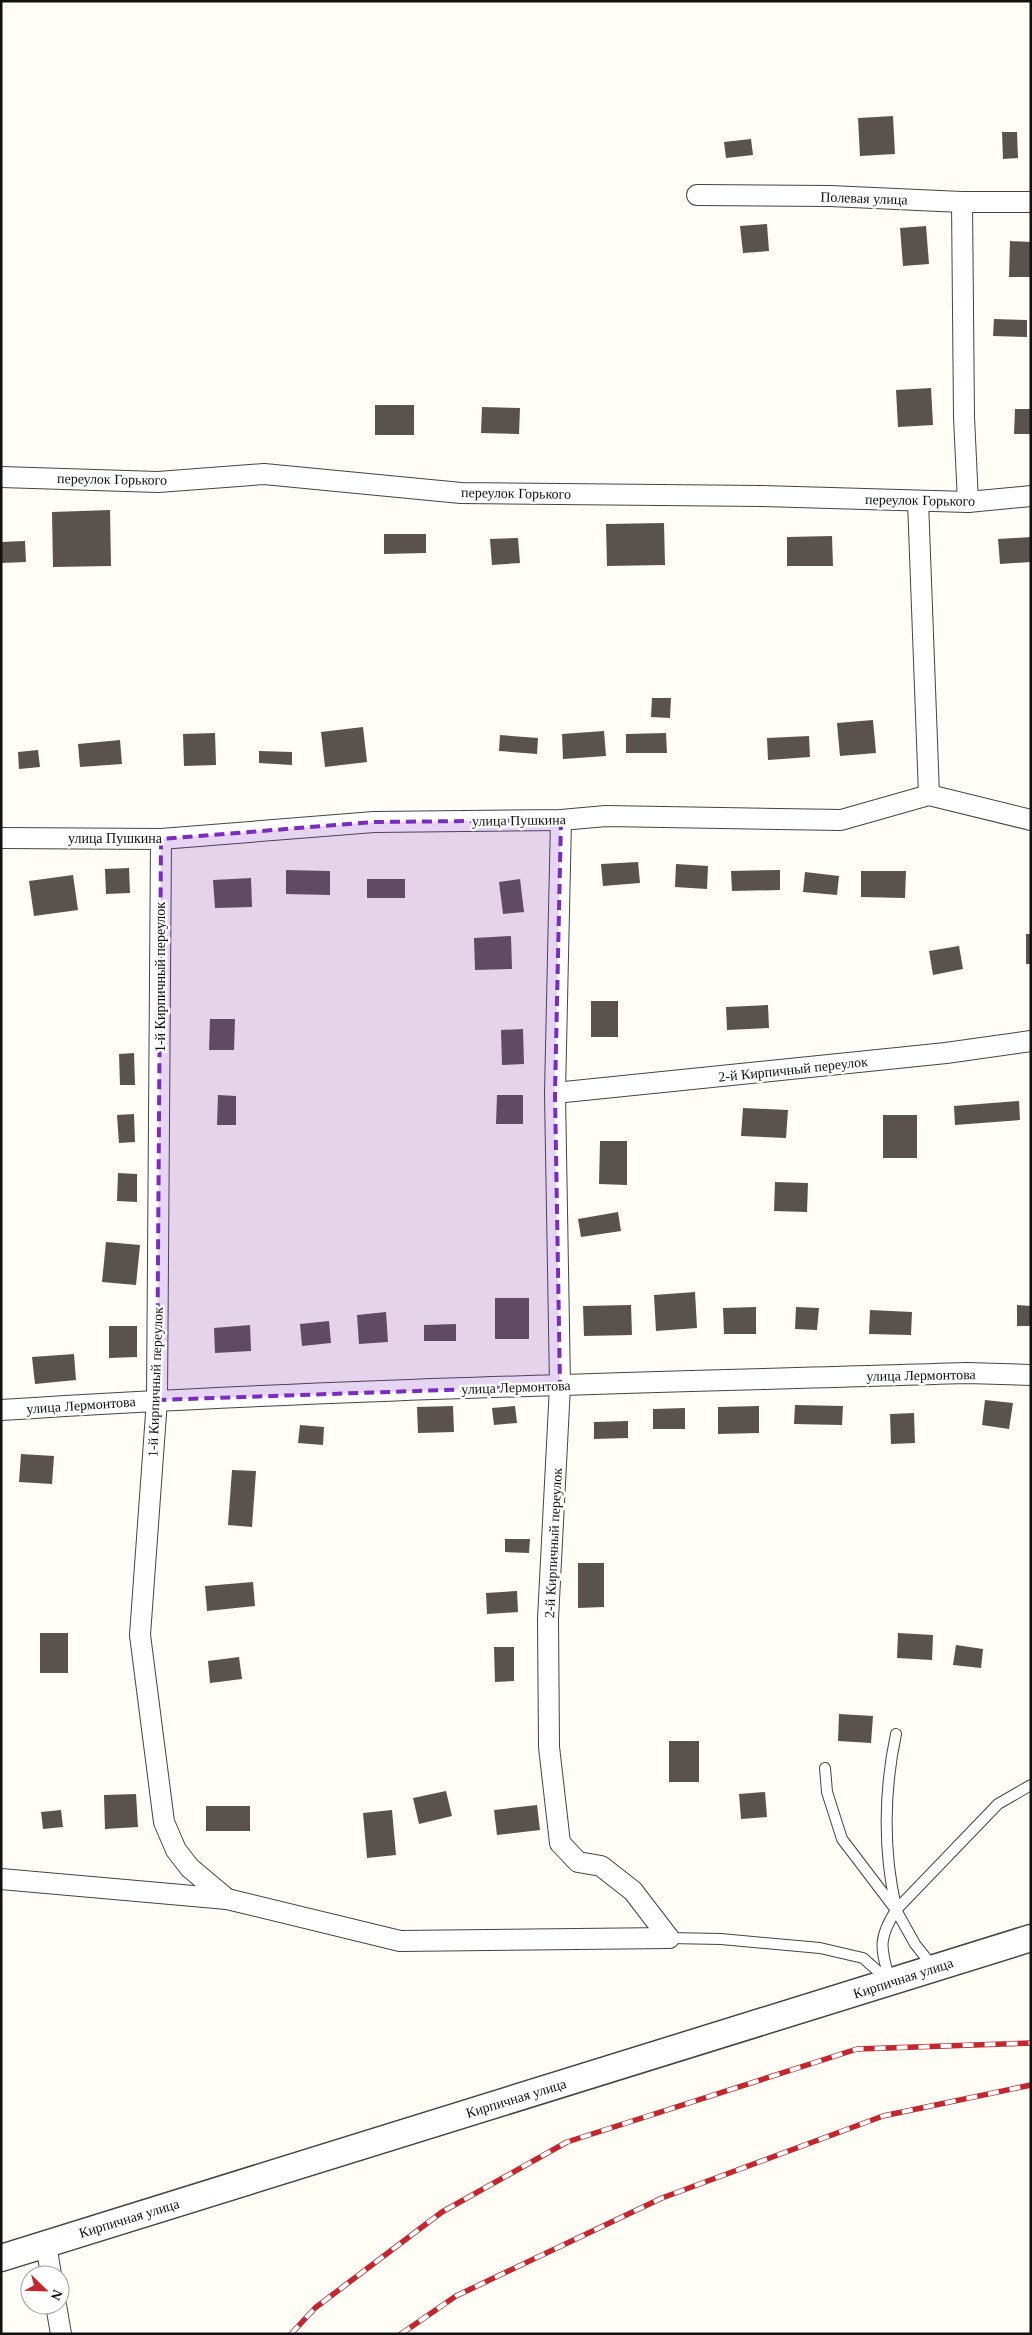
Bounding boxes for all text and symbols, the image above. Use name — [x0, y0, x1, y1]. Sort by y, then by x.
street label: Полевая улица — [820, 189, 909, 208]
street label: переулок Горького — [57, 471, 167, 488]
street label: переулок Горького — [461, 485, 571, 502]
street label: переулок Горького — [865, 492, 975, 509]
street label: улица Пушкина — [472, 812, 567, 829]
street label: улица Пушкина — [68, 831, 163, 846]
street label: 1-й Кирпичный переулок — [153, 902, 168, 1052]
street label: 2-й Кирпичный переулок — [718, 1054, 869, 1085]
street label: 1-й Кирпичный переулок — [145, 1307, 166, 1457]
street label: улица Лермонтова — [866, 1367, 977, 1384]
street label: улица Лермонтова — [461, 1378, 572, 1397]
street label: улица Лермонтова — [26, 1394, 137, 1417]
street label: 2-й Кирпичный переулок — [542, 1467, 565, 1618]
street label: Кирпичная улица — [851, 1955, 956, 2002]
street label: Кирпичная улица — [464, 2076, 569, 2121]
street label: Кирпичная улица — [77, 2196, 182, 2241]
north arrow — [20, 2265, 70, 2315]
text: N — [48, 2287, 65, 2302]

